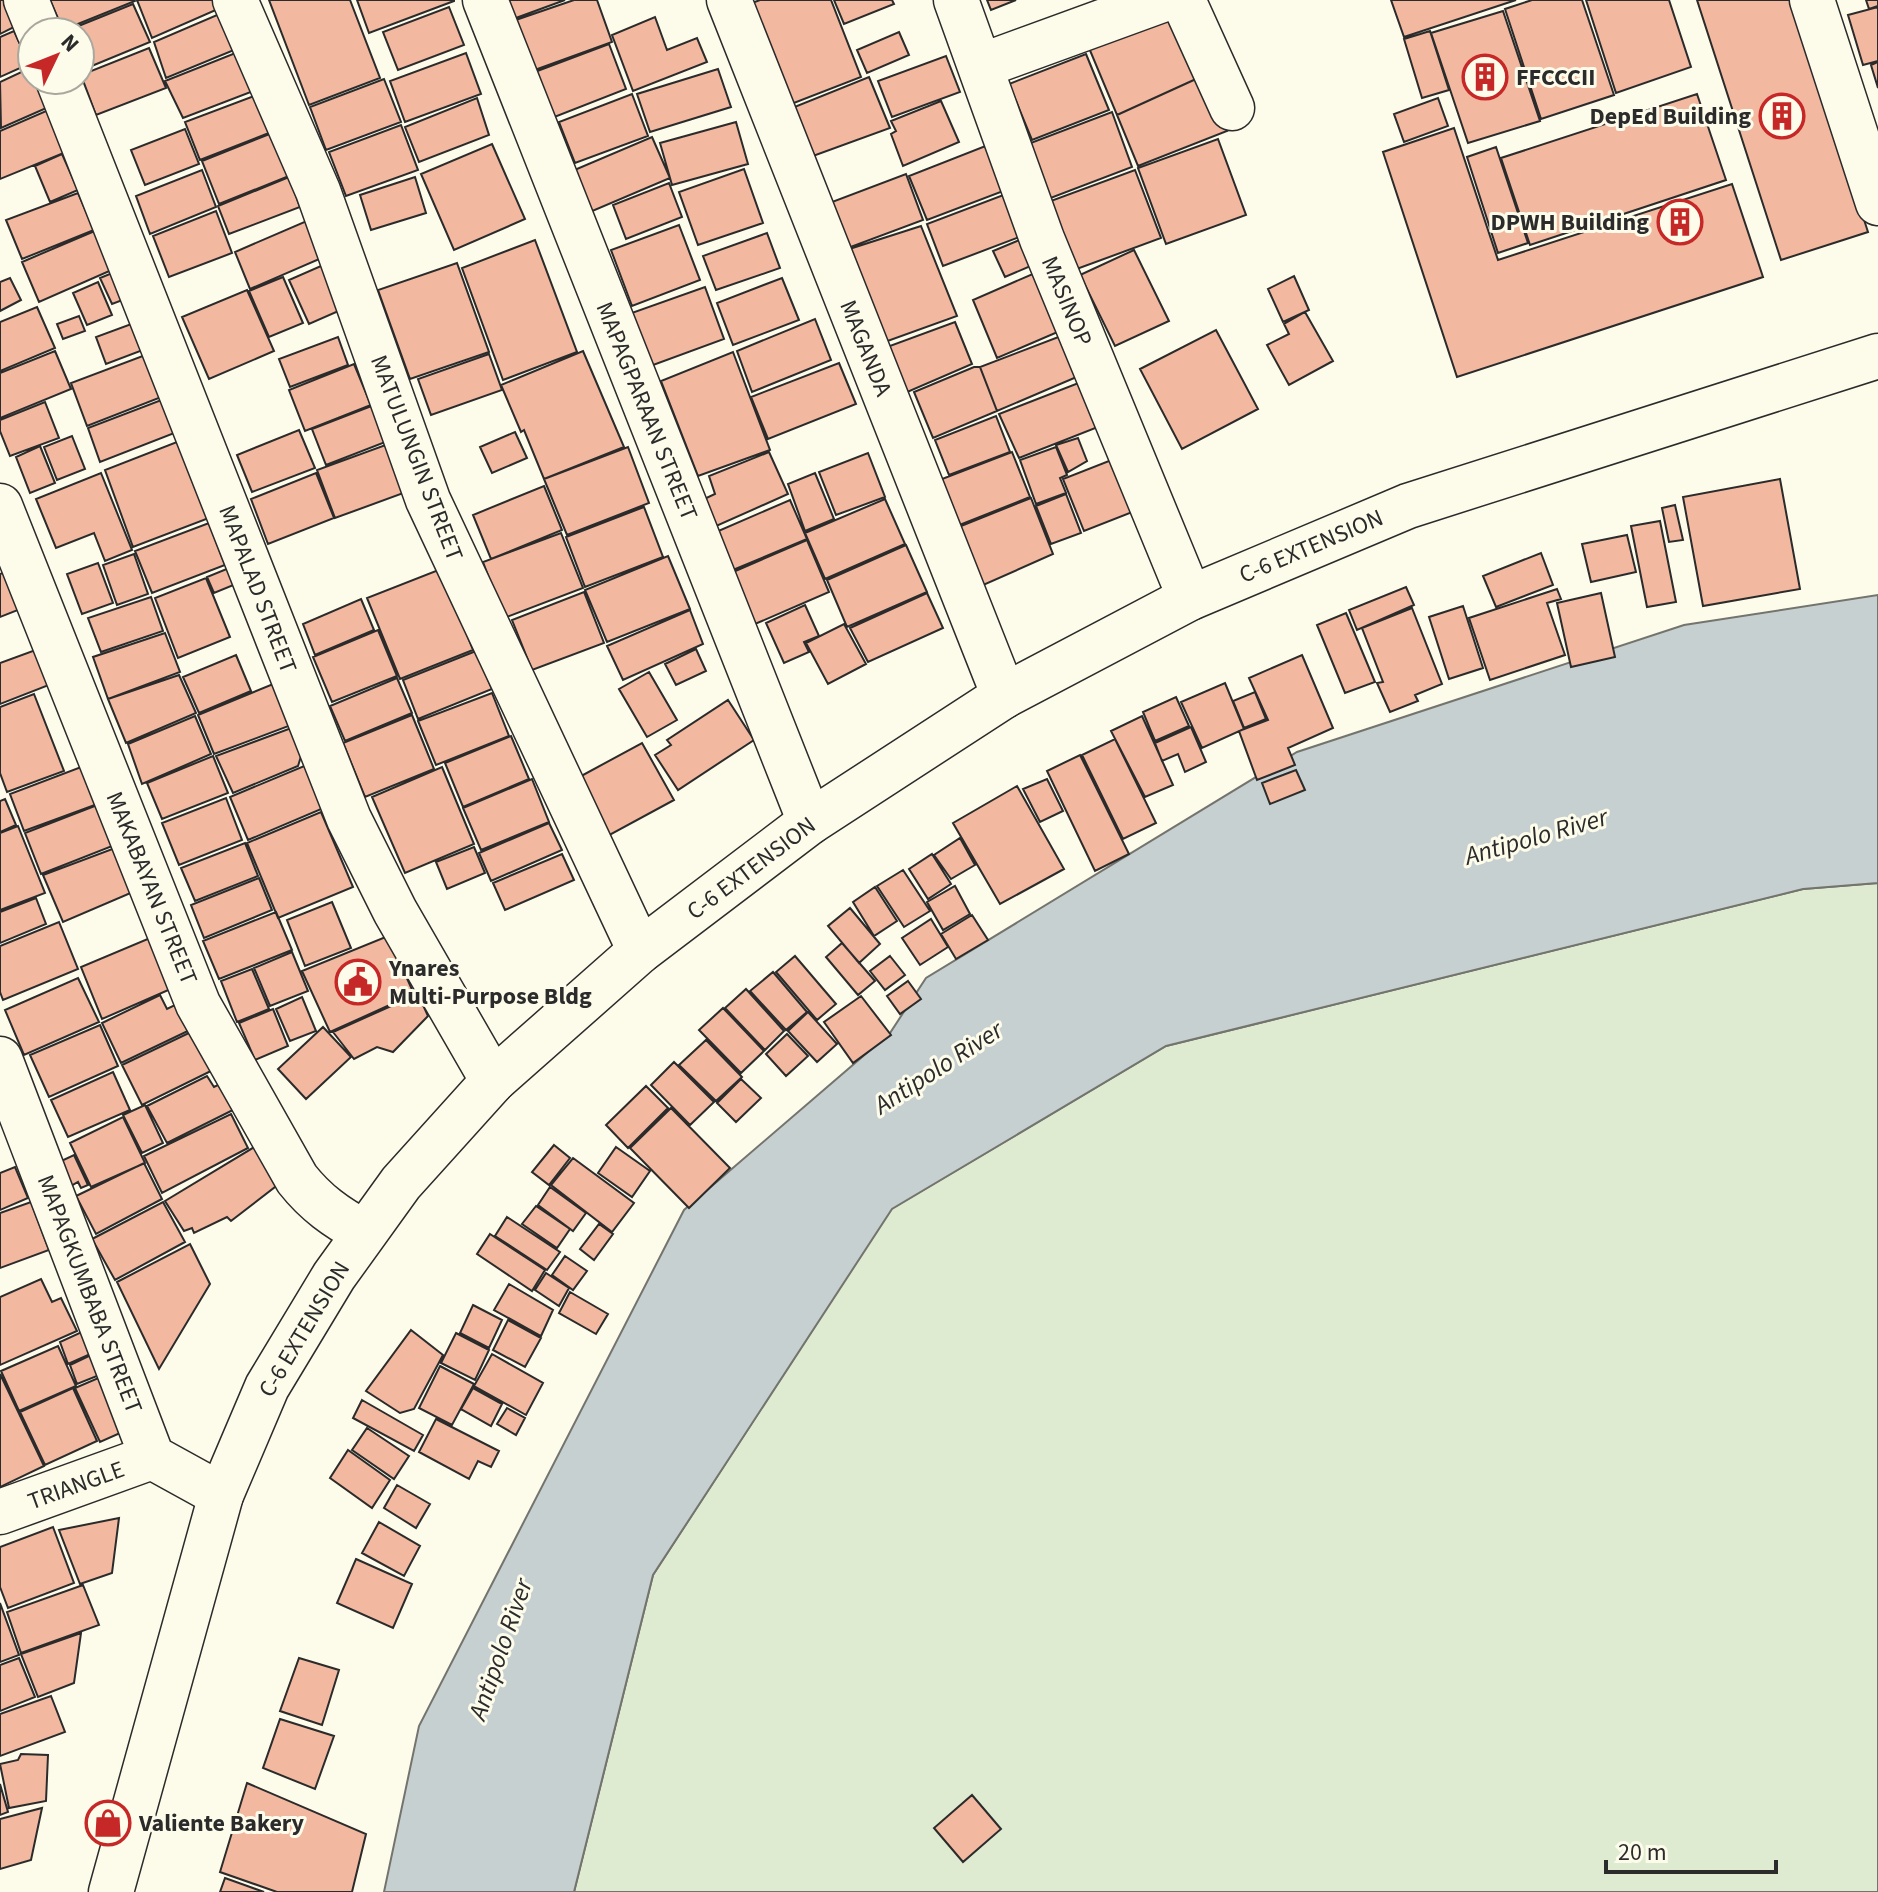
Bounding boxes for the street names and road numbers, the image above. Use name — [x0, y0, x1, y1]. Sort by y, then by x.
street label: MASINOP — [1032, 251, 1101, 352]
street label: MAGANDA — [830, 295, 901, 402]
street label: MAPAGPARAAN STREET — [587, 297, 706, 526]
street label: MATULUNGIN STREET — [361, 350, 472, 566]
street label: MAPALAD STREET — [209, 500, 306, 678]
street label: C-6 EXTENSION — [1234, 500, 1389, 593]
street label: MAKABAYAN STREET — [97, 786, 206, 990]
street label: C-6 EXTENSION — [680, 808, 823, 929]
street label: MAPAGKUMBABA STREET — [28, 1170, 151, 1419]
street label: C-6 EXTENSION — [250, 1255, 359, 1404]
street label: TRIANGLE — [23, 1452, 129, 1519]

